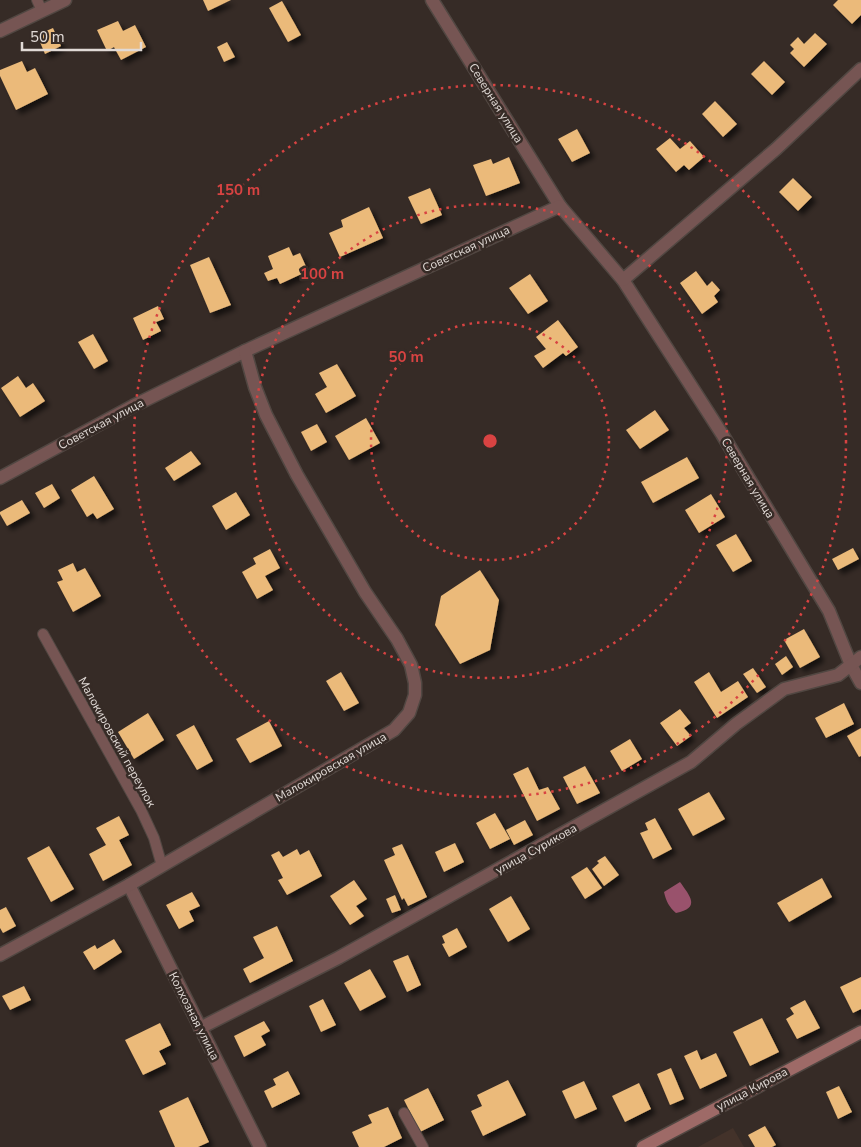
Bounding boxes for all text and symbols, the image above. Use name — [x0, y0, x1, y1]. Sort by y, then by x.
scale bar — [22, 20, 141, 52]
text: 50 m — [30, 27, 65, 47]
street label: Северная улица — [465, 60, 527, 146]
text: 150 m — [216, 180, 260, 200]
street label: Советская улица — [420, 222, 512, 276]
text: 100 m — [300, 264, 344, 284]
text: 50 m — [388, 347, 424, 367]
street label: Советская улица — [55, 395, 147, 453]
centre of rings — [481, 432, 499, 450]
street label: Северная улица — [718, 435, 778, 521]
street label: Малокировский переулок — [75, 674, 160, 810]
street label: Малокировская улица — [273, 729, 389, 805]
street label: улица Сурикова — [492, 820, 580, 878]
street label: Колхозная улица — [165, 969, 223, 1063]
street label: улица Кирова — [714, 1064, 790, 1114]

